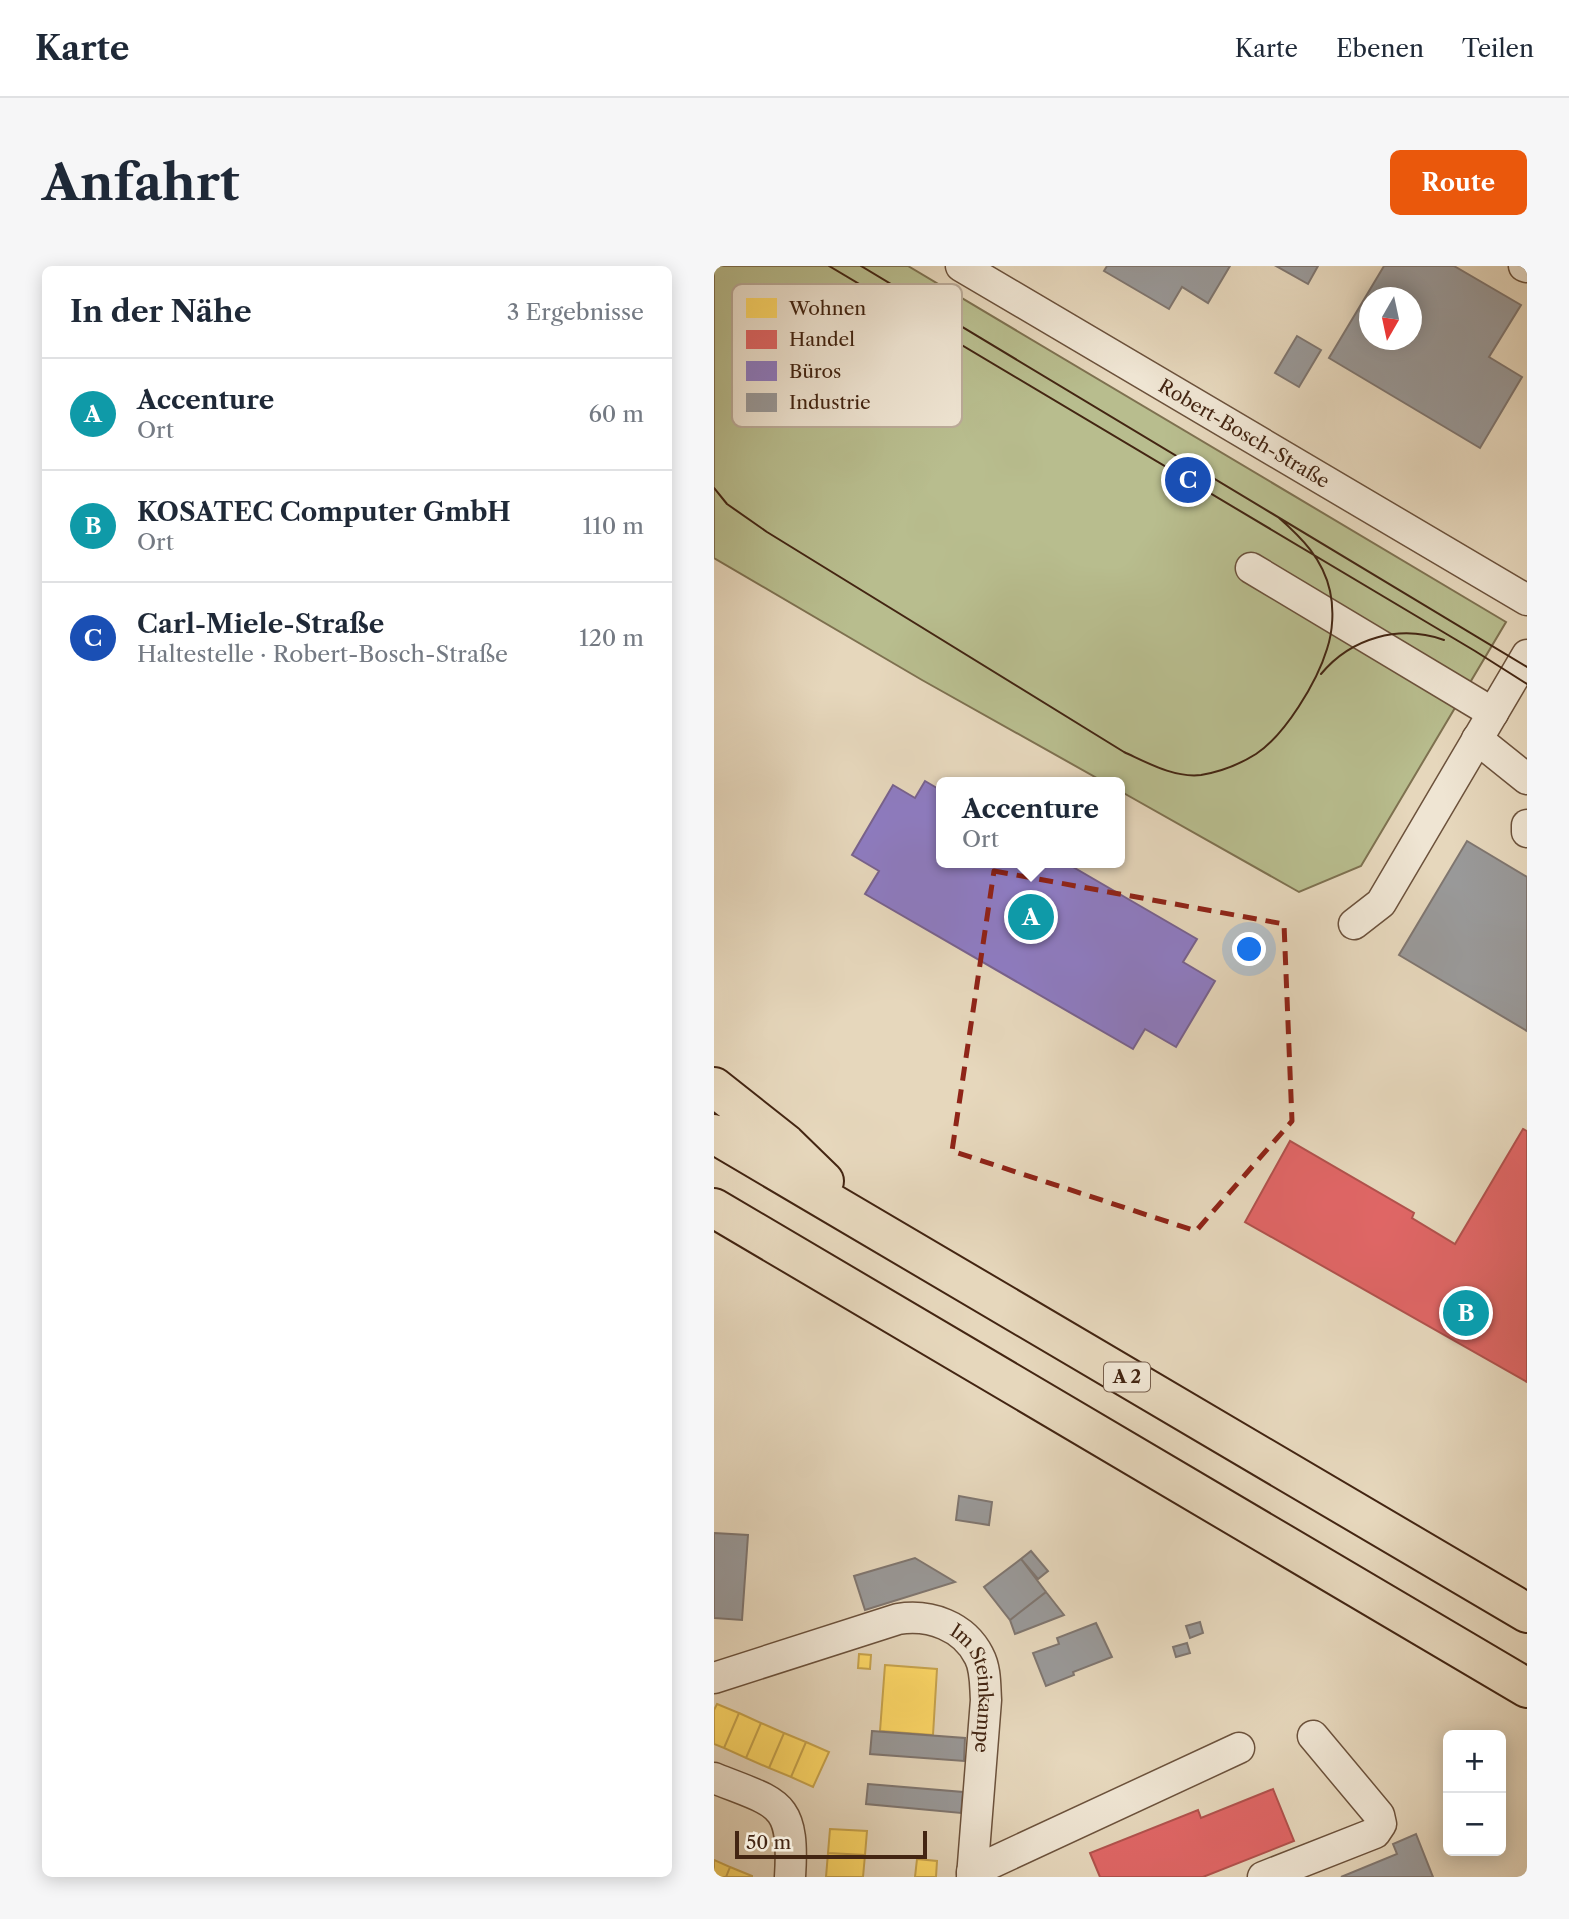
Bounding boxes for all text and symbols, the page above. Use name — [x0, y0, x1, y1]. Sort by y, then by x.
text: Karte — [35, 28, 130, 69]
text: Karte — [1235, 34, 1298, 63]
text: Ebenen — [1336, 34, 1424, 63]
text: Teilen — [1462, 34, 1534, 63]
button: Route — [1390, 150, 1527, 215]
text: Anfahrt — [42, 152, 240, 213]
legend — [732, 284, 962, 427]
north arrow — [1359, 287, 1422, 350]
text: In der Nähe — [70, 293, 252, 330]
text: Wohnen — [788, 297, 866, 320]
text: 3 Ergebnisse — [507, 298, 644, 326]
text: Handel — [789, 328, 855, 351]
text: Büros — [789, 360, 841, 383]
street label: Robert-Bosch-Straße — [1155, 374, 1334, 493]
text: Accenture — [137, 384, 274, 416]
text: Industrie — [789, 391, 871, 414]
text: A — [84, 400, 102, 428]
text: 60 m — [588, 400, 644, 428]
text: Ort — [137, 416, 174, 444]
pin: C — [1165, 454, 1211, 506]
text: KOSATEC Computer GmbH — [137, 496, 511, 528]
text: B — [84, 512, 102, 540]
text: 110 m — [583, 512, 644, 540]
text: Ort — [137, 528, 174, 556]
text: Carl-Miele-Straße — [137, 608, 384, 640]
text: C — [84, 624, 102, 652]
text: 120 m — [579, 624, 644, 652]
text: Haltestelle · Robert-Bosch-Straße — [137, 640, 508, 668]
popup — [936, 777, 1125, 868]
text: Accenture — [962, 793, 1099, 825]
text: Ort — [962, 825, 999, 853]
pin: A — [1008, 891, 1054, 943]
your location — [1232, 932, 1266, 966]
pin: B — [1443, 1287, 1489, 1339]
road number: A 2 — [1104, 1362, 1150, 1392]
street label: Im Steinkampe — [946, 1618, 998, 1754]
map controls — [1443, 1730, 1506, 1856]
button: + — [1443, 1730, 1506, 1793]
button: − — [1443, 1793, 1506, 1856]
scale bar — [735, 1828, 928, 1860]
text: 50 m — [746, 1831, 791, 1854]

